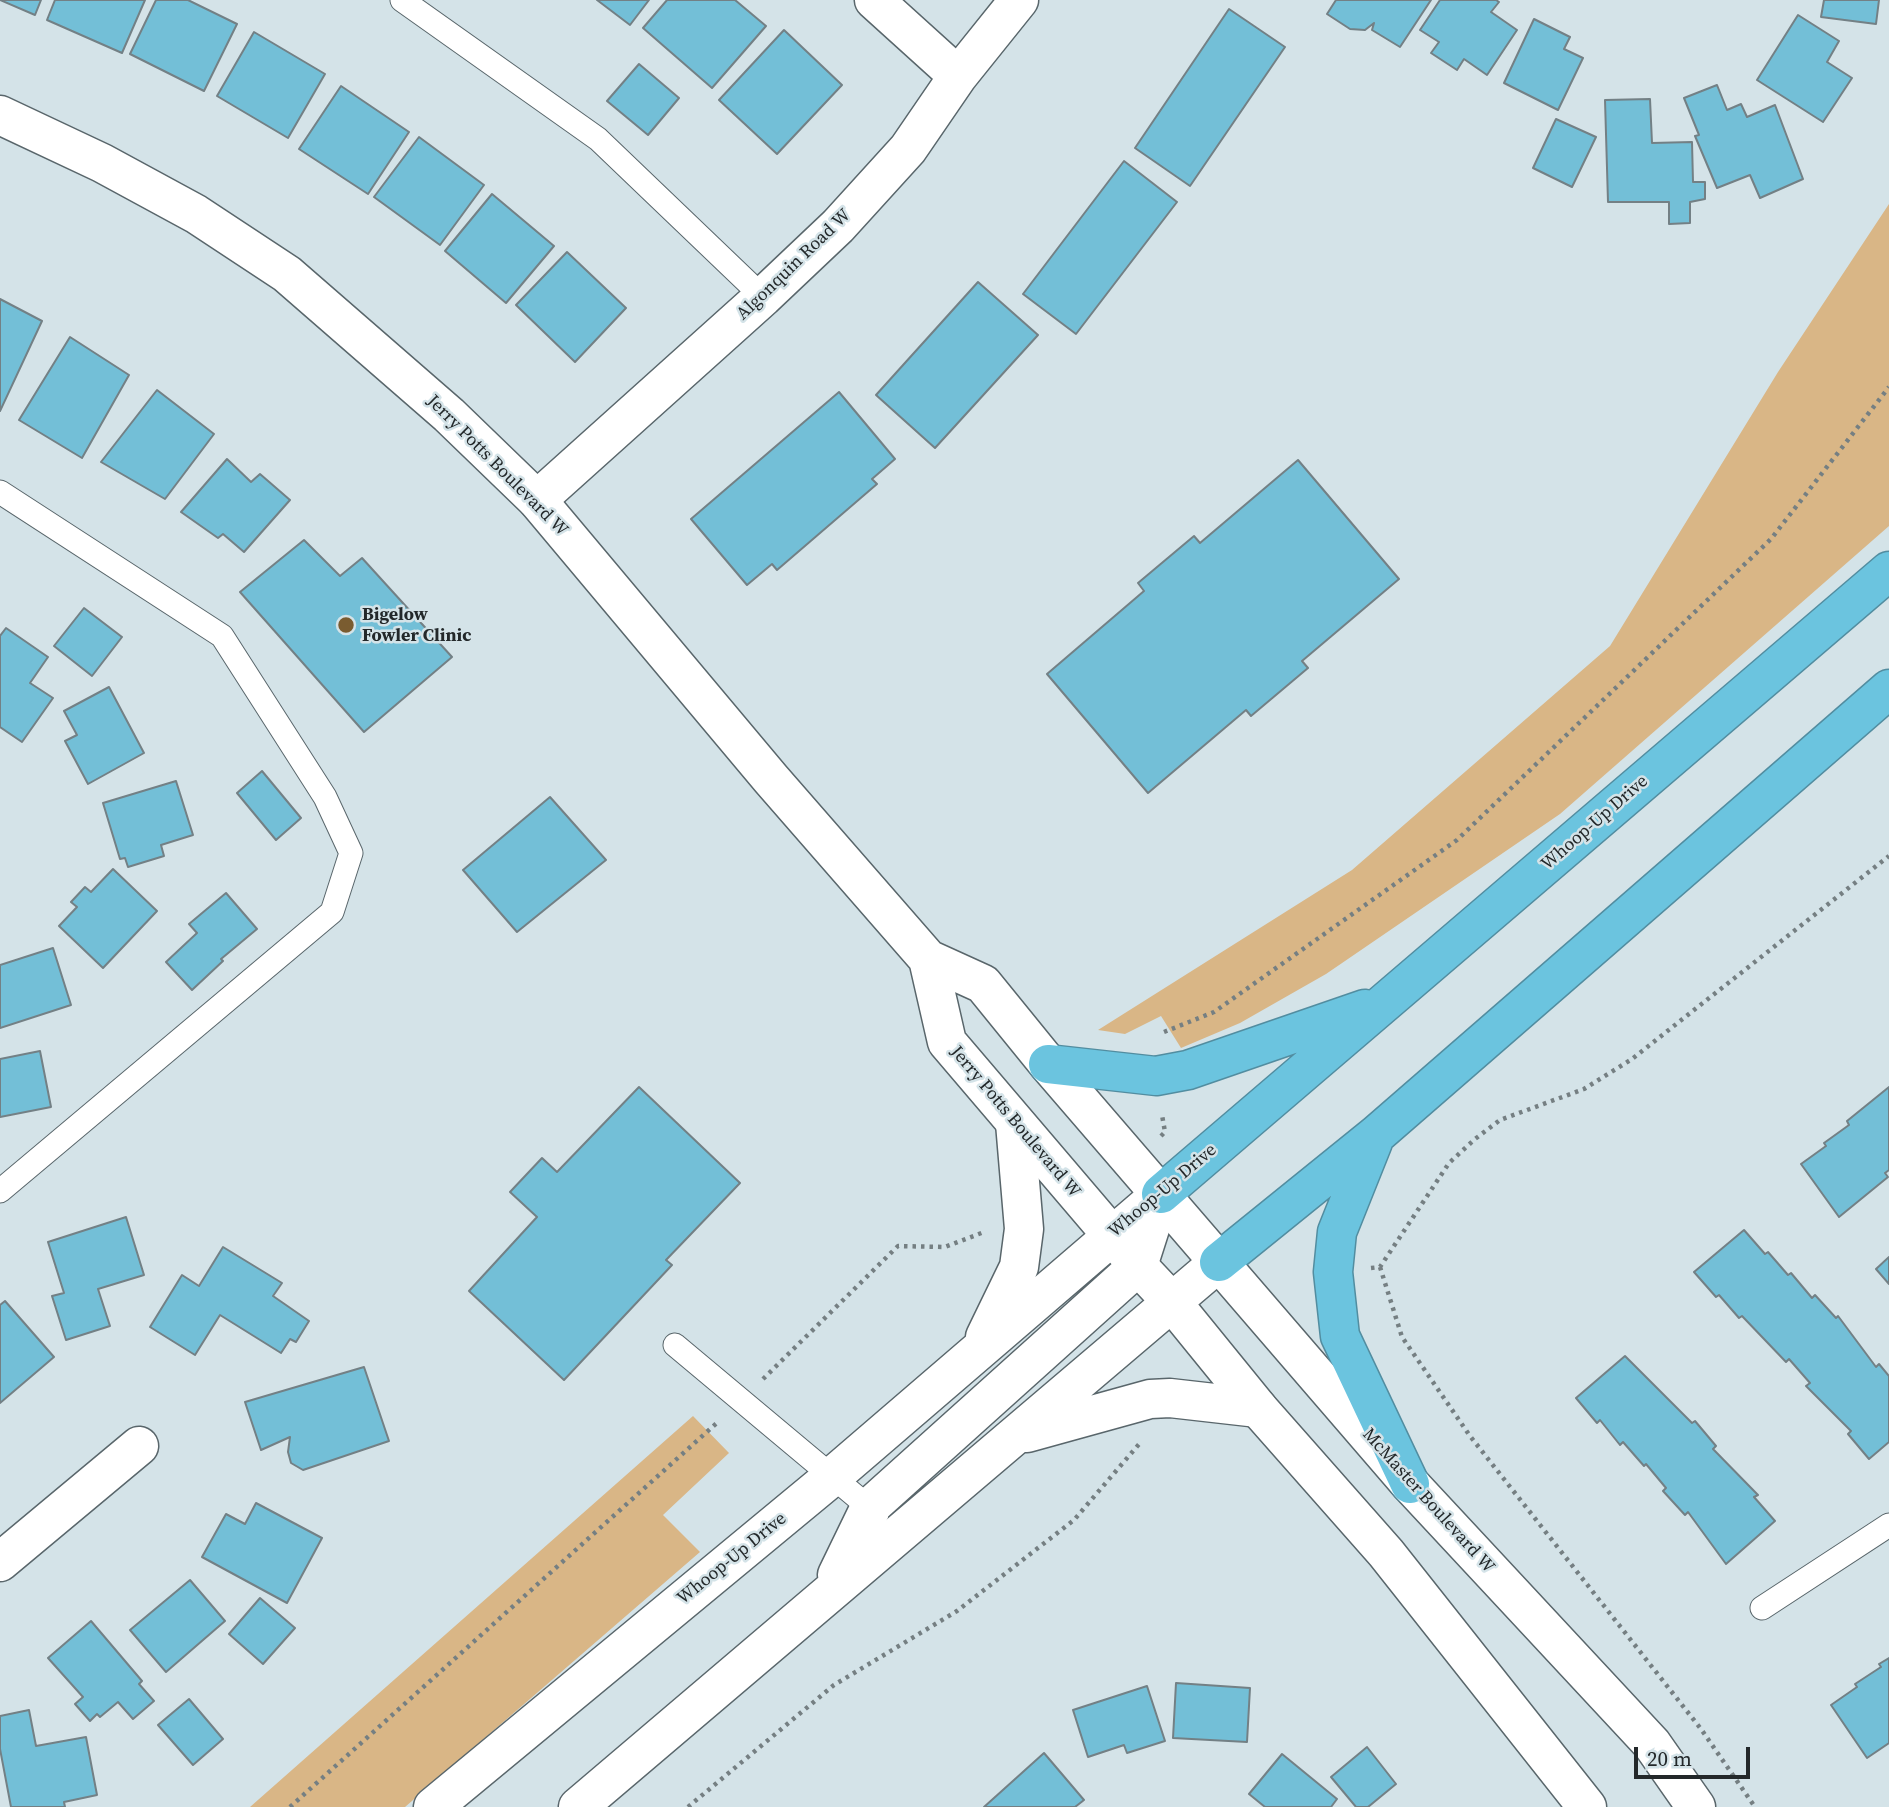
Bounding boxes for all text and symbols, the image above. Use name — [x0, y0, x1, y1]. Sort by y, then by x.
street label: Algonquin Road W — [732, 205, 856, 325]
street label: Jerry Potts Boulevard W — [422, 391, 572, 541]
place label: Bigelow Fowler Clinic — [362, 604, 471, 646]
marker: Bigelow Fowler Clinic — [336, 615, 356, 635]
street label: Whoop-Up Drive — [1537, 771, 1653, 875]
street label: Jerry Potts Boulevard W — [945, 1042, 1085, 1202]
street label: Whoop-Up Drive — [1105, 1140, 1221, 1242]
street label: McMaster Boulevard W — [1357, 1424, 1499, 1578]
street label: Whoop-Up Drive — [673, 1508, 791, 1610]
scale bar — [1637, 1734, 1752, 1778]
text: 20 m — [1647, 1744, 1692, 1773]

